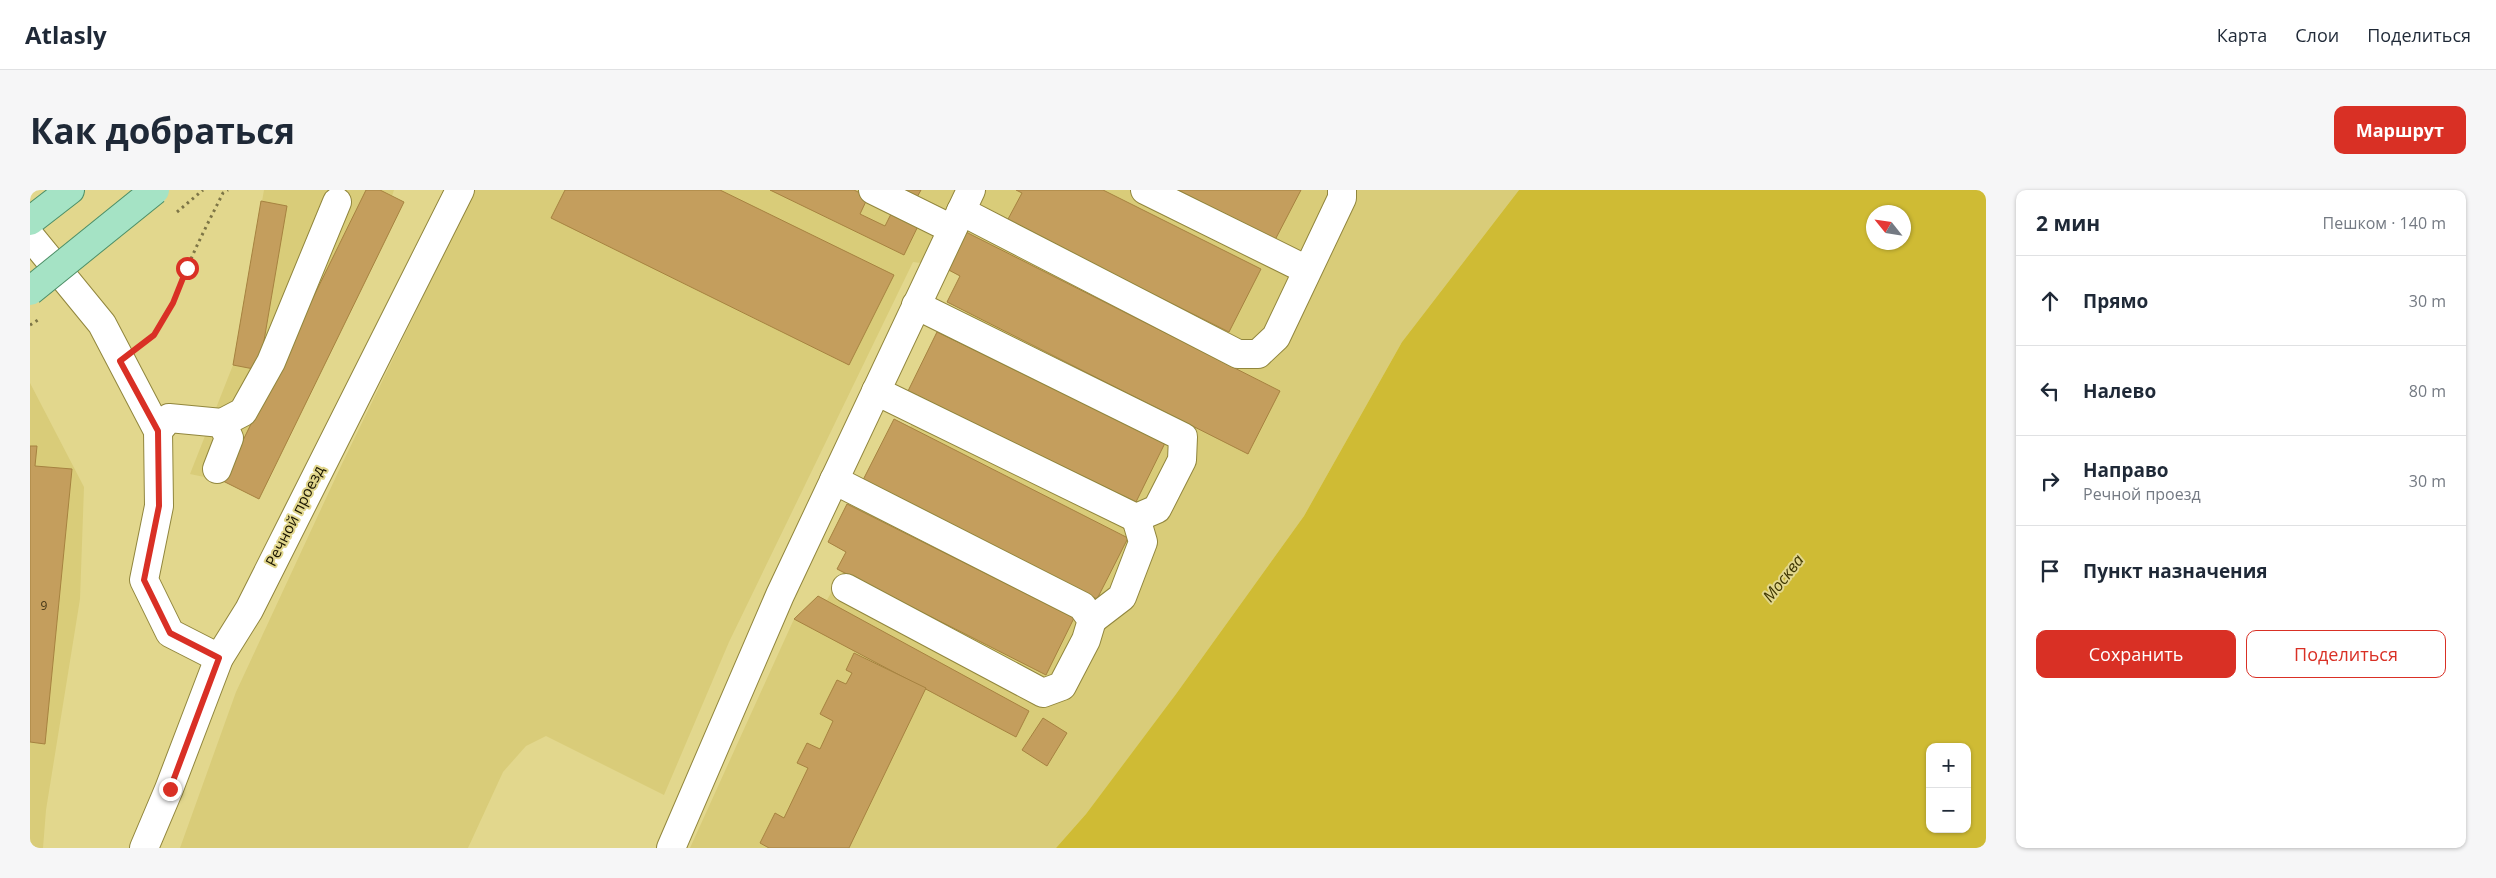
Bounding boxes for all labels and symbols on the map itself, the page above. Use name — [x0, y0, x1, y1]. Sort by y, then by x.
north arrow — [1866, 205, 1911, 250]
route start — [176, 257, 199, 280]
street label: Речной проезд — [260, 462, 328, 569]
water label: Москва — [1757, 550, 1809, 606]
house number: 9 — [41, 597, 48, 614]
route end — [159, 778, 182, 801]

